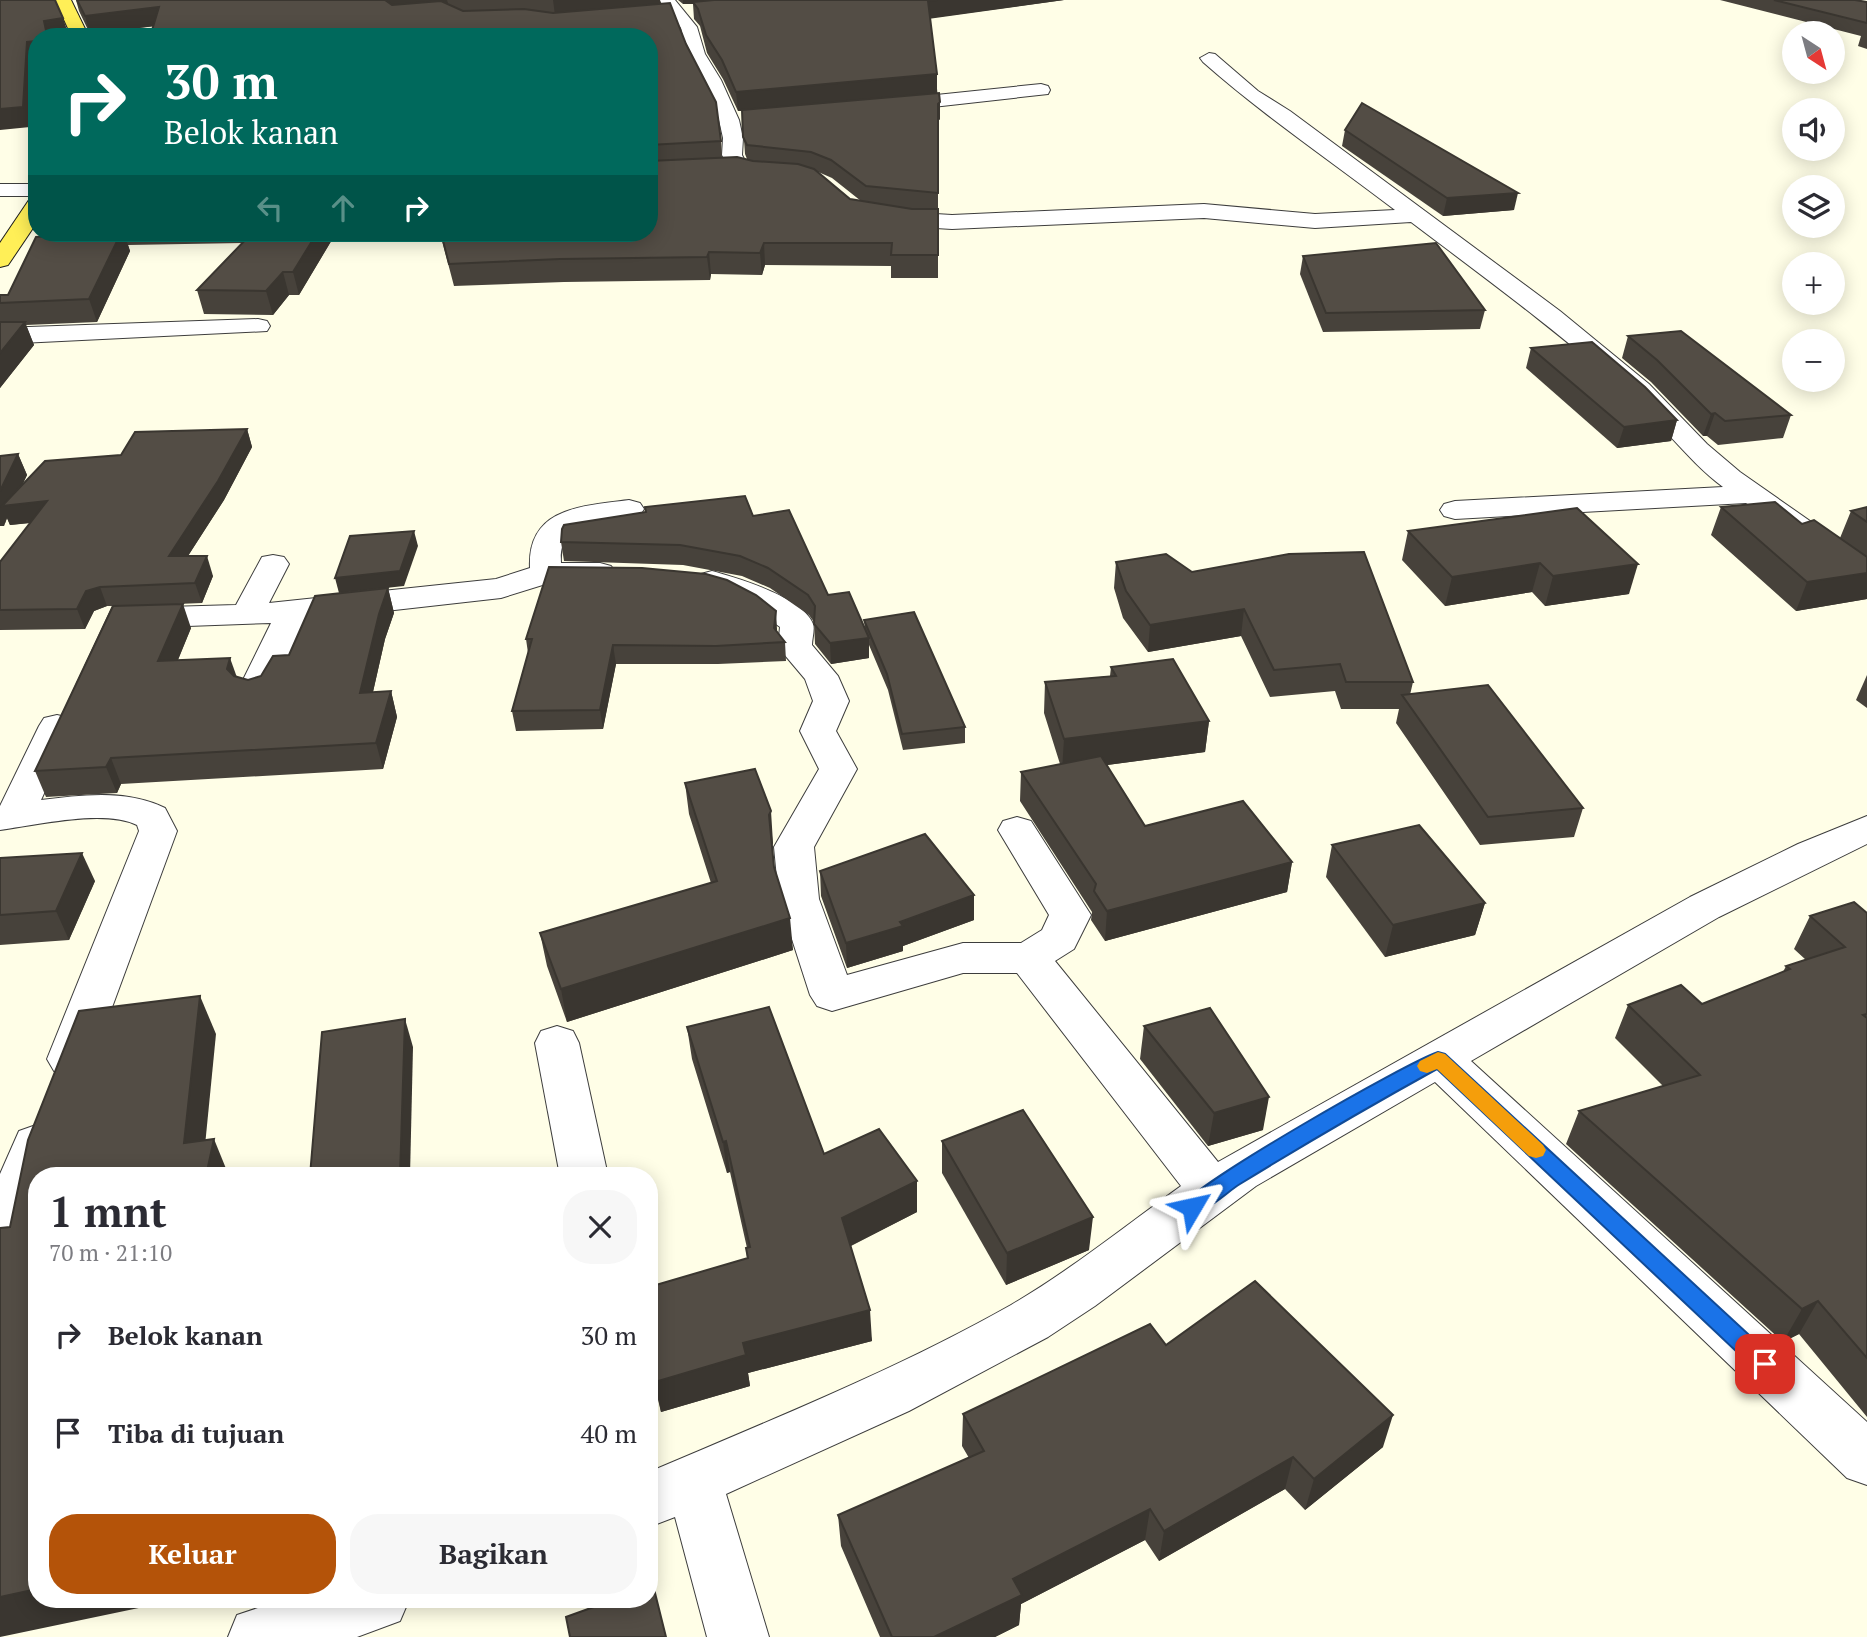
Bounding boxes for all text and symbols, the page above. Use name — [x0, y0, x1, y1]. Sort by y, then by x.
north arrow — [1782, 21, 1844, 84]
map controls — [1782, 21, 1845, 392]
text: 30 m — [164, 48, 278, 113]
icon: right — [49, 56, 140, 147]
button: sound — [1782, 98, 1845, 161]
text: Belok kanan — [164, 111, 338, 153]
button: layers — [1782, 175, 1845, 238]
icon: left — [251, 189, 289, 227]
icon: ahead — [324, 189, 362, 227]
icon: right — [397, 189, 435, 227]
button: + — [1782, 252, 1845, 315]
button: − — [1782, 329, 1845, 392]
position arrow — [1155, 1170, 1229, 1244]
text: 1 mnt — [49, 1183, 167, 1239]
button: close — [563, 1190, 637, 1264]
text: 70 m · 21:10 — [49, 1237, 172, 1268]
icon: right — [49, 1316, 87, 1354]
text: Belok kanan — [108, 1318, 263, 1352]
text: 30 m — [581, 1318, 637, 1352]
pin — [1735, 1334, 1795, 1394]
icon: arrive — [1746, 1345, 1784, 1383]
icon: arrive — [49, 1414, 87, 1452]
text: Tiba di tujuan — [108, 1416, 284, 1450]
text: 40 m — [581, 1416, 637, 1450]
button: Keluar — [49, 1514, 336, 1594]
button: Bagikan — [350, 1514, 637, 1594]

